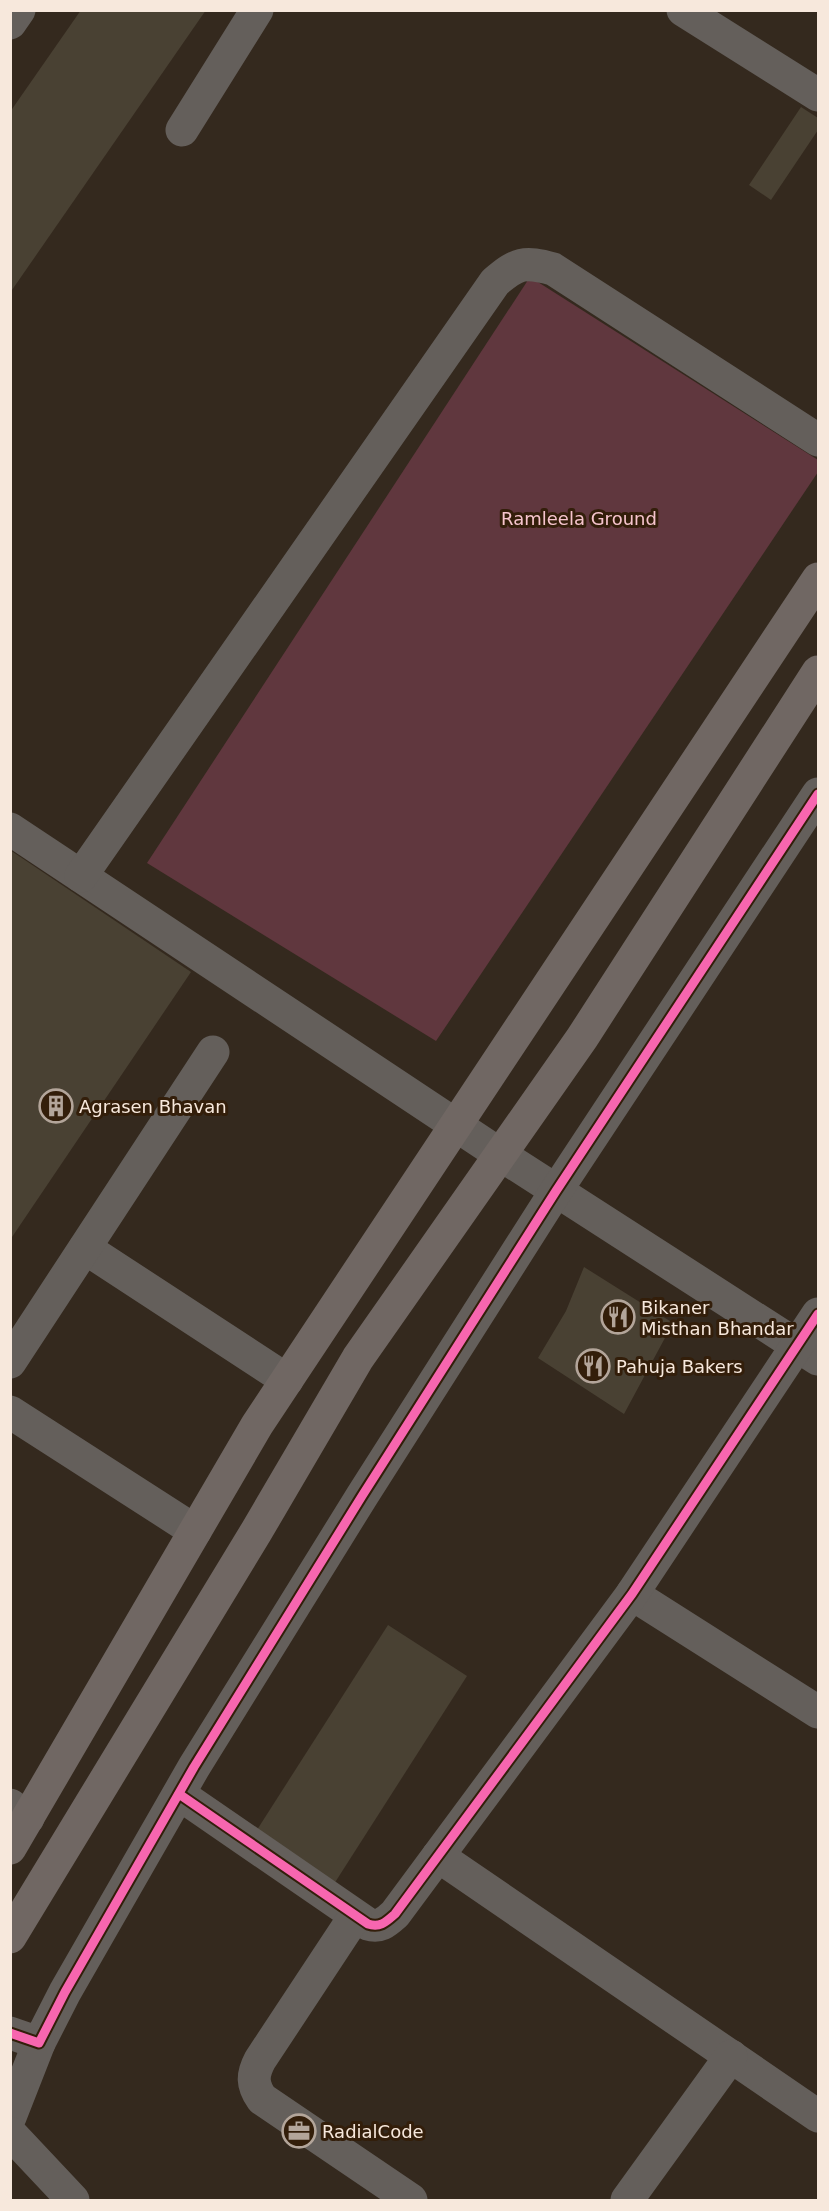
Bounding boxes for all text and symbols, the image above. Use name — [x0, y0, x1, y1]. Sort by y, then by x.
park label: Ramleela Ground — [501, 508, 657, 529]
building icon: Agrasen Bhavan — [38, 1088, 74, 1124]
place label: Agrasen Bhavan — [79, 1096, 227, 1117]
place label: Bikaner Misthan Bhandar — [641, 1297, 794, 1339]
restaurant icon: Bikaner Misthan Bhandar — [600, 1299, 636, 1335]
restaurant icon: Pahuja Bakers — [575, 1348, 611, 1384]
place label: Pahuja Bakers — [616, 1356, 743, 1377]
office icon: RadialCode — [281, 2113, 317, 2149]
place label: RadialCode — [322, 2121, 424, 2142]

